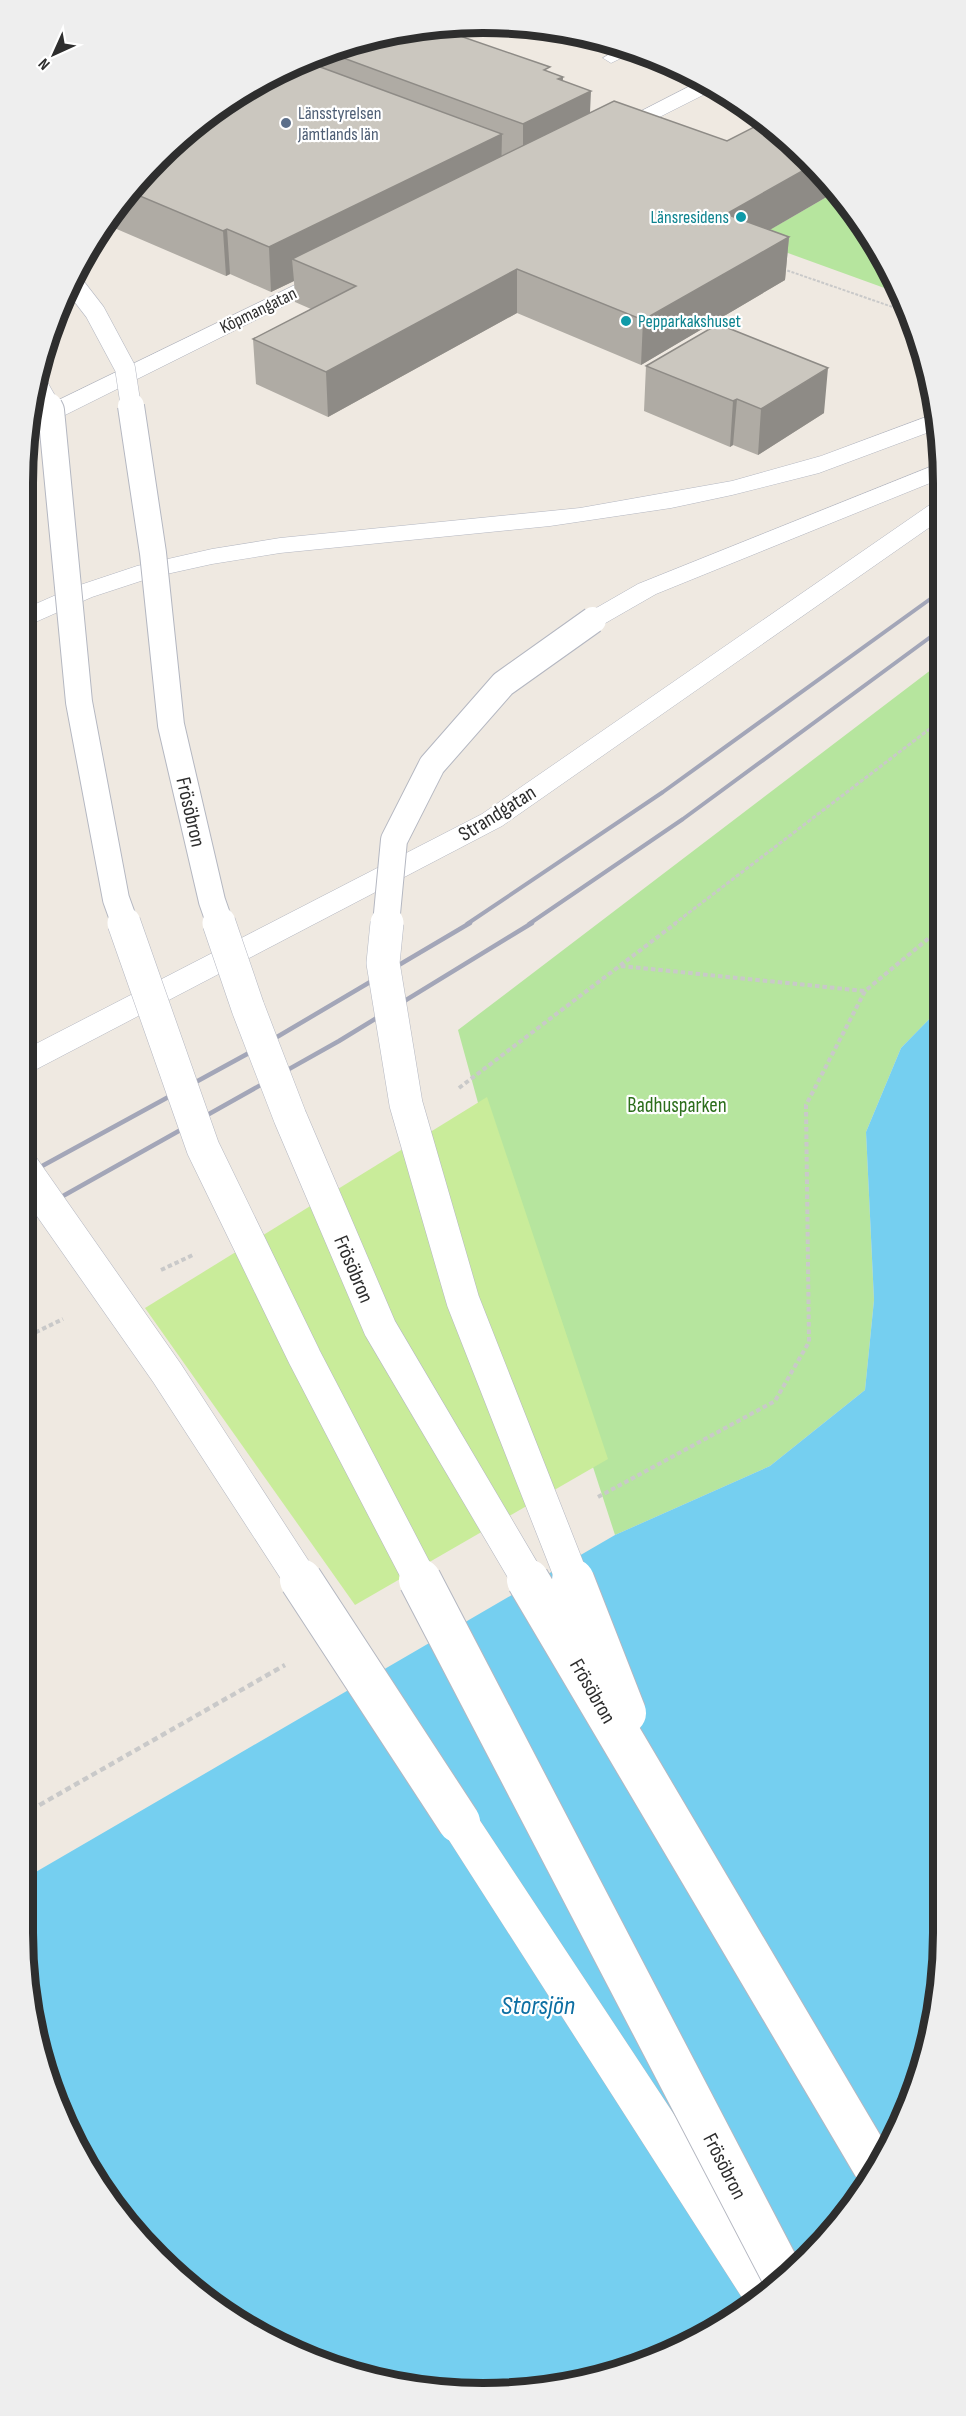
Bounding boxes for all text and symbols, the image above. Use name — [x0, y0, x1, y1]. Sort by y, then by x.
north arrow — [24, 24, 84, 84]
text: N — [35, 54, 54, 73]
place label: Länsstyrelsen Jämtlands län — [297, 103, 381, 145]
marker: Länsstyrelsen Jämtlands län — [279, 116, 293, 130]
place label: Länsresidens — [650, 207, 729, 228]
marker: Länsresidens — [734, 210, 748, 224]
street label: Köpmangatan — [216, 283, 300, 338]
place label: Pepparkakshuset — [638, 311, 742, 332]
marker: Pepparkakshuset — [619, 314, 633, 328]
street label: Frösöbron — [170, 775, 211, 849]
street label: Strandgatan — [454, 780, 541, 847]
park label: Badhusparken — [627, 1093, 727, 1118]
street label: Frösöbron — [328, 1232, 379, 1307]
street label: Frösöbron — [564, 1654, 621, 1728]
water label: Storsjön — [501, 1990, 575, 2022]
street label: Frösöbron — [697, 2129, 752, 2203]

